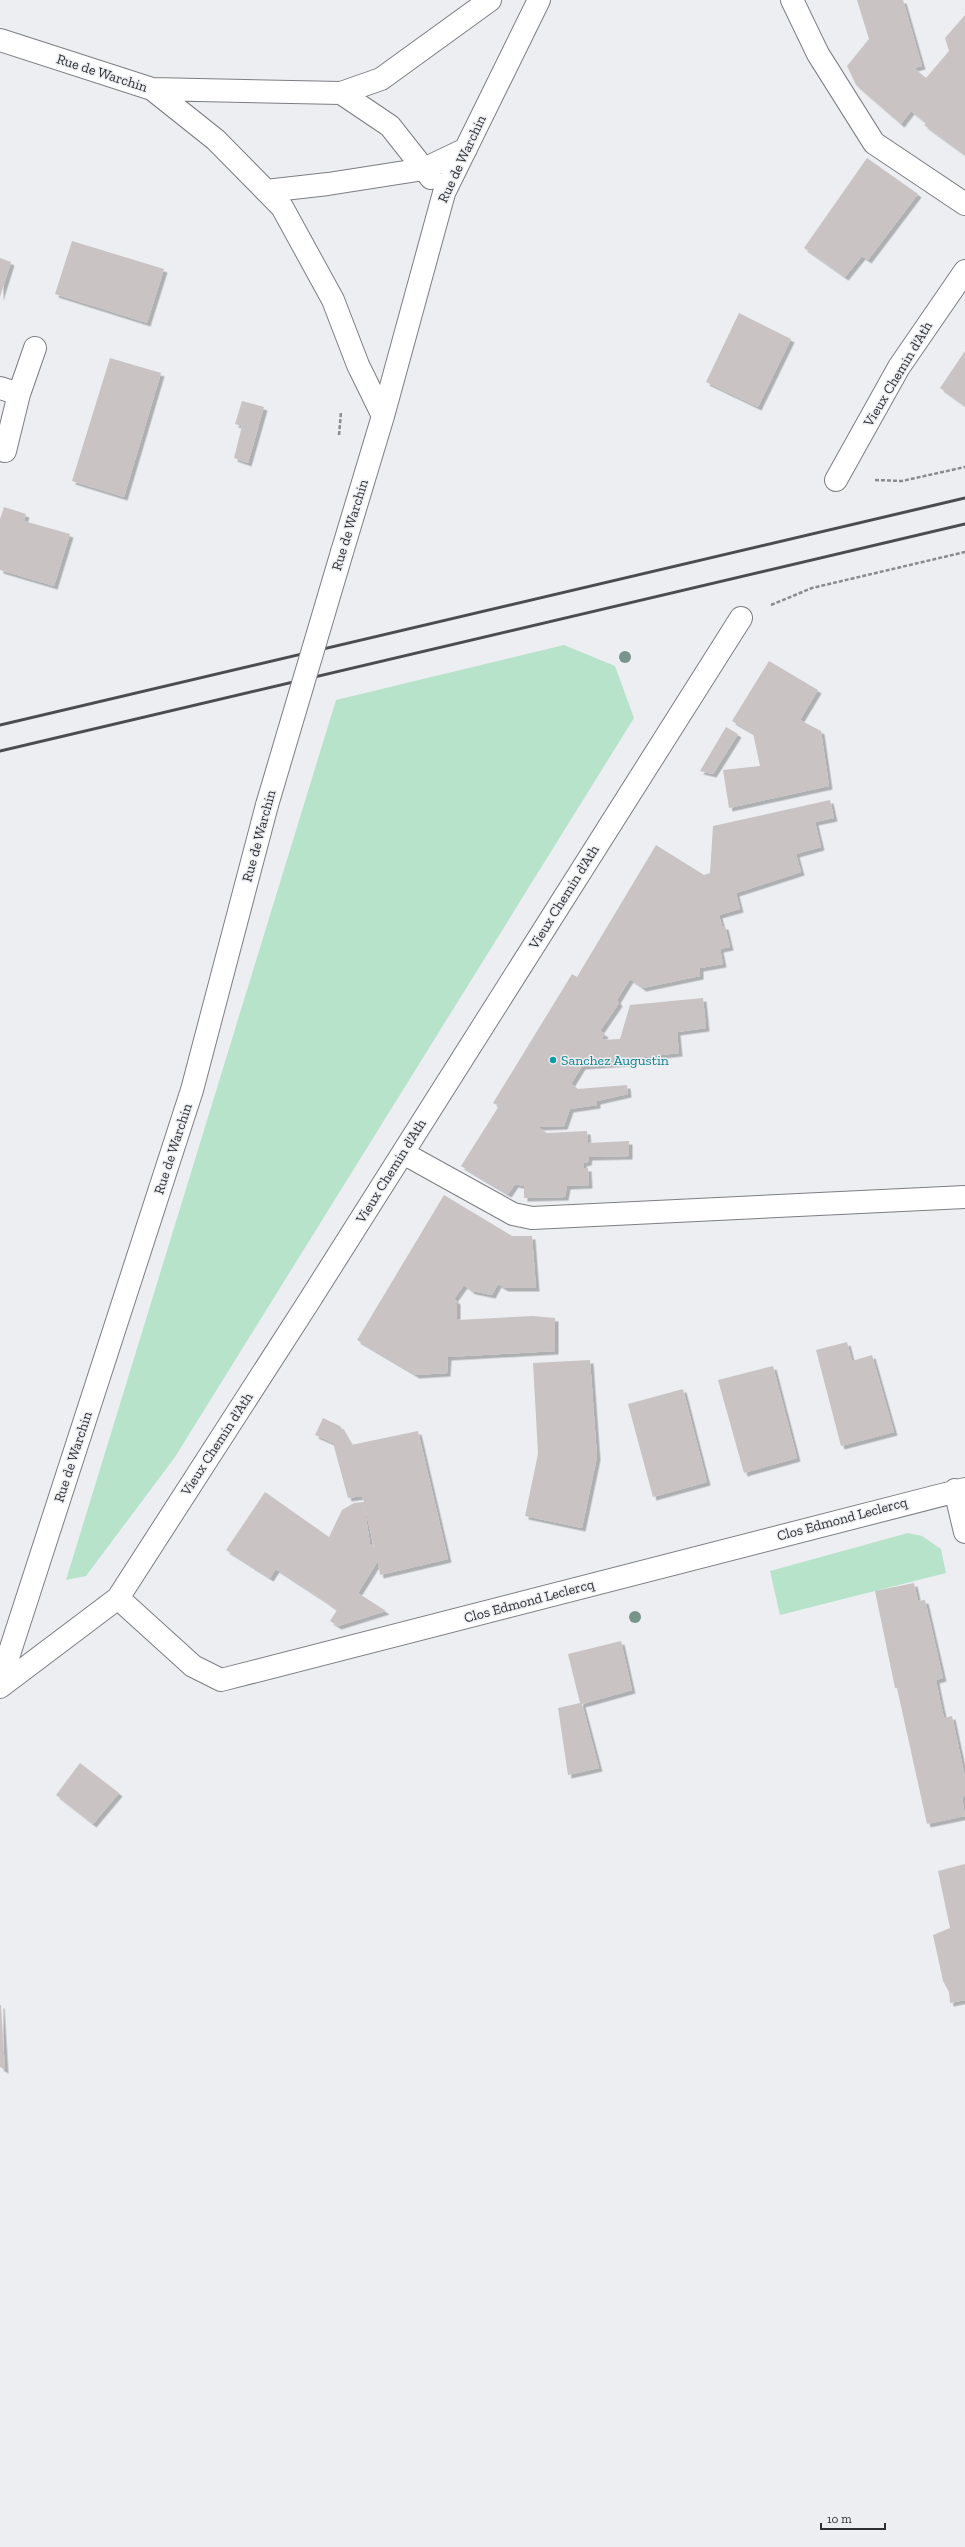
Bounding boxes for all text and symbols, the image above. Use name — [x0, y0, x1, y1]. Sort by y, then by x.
street label: Rue de Warchin — [54, 50, 150, 96]
street label: Rue de Warchin — [434, 113, 490, 205]
street label: Vieux Chemin d'Ath — [859, 318, 936, 430]
street label: Rue de Warchin — [328, 477, 372, 573]
street label: Rue de Warchin — [239, 788, 279, 884]
street label: Vieux Chemin d'Ath — [525, 842, 603, 953]
place label: Sanchez Augustin — [561, 1052, 669, 1069]
marker: Sanchez Augustin — [548, 1055, 558, 1065]
street label: Rue de Warchin — [150, 1101, 196, 1197]
street label: Vieux Chemin d'Ath — [352, 1116, 430, 1227]
street label: Vieux Chemin d'Ath — [177, 1389, 257, 1500]
street label: Rue de Warchin — [50, 1409, 96, 1505]
street label: Clos Edmond Leclercq — [775, 1493, 909, 1545]
street label: Clos Edmond Leclercq — [462, 1575, 596, 1627]
scale bar — [821, 2505, 885, 2531]
text: 10 m — [827, 2512, 852, 2526]

